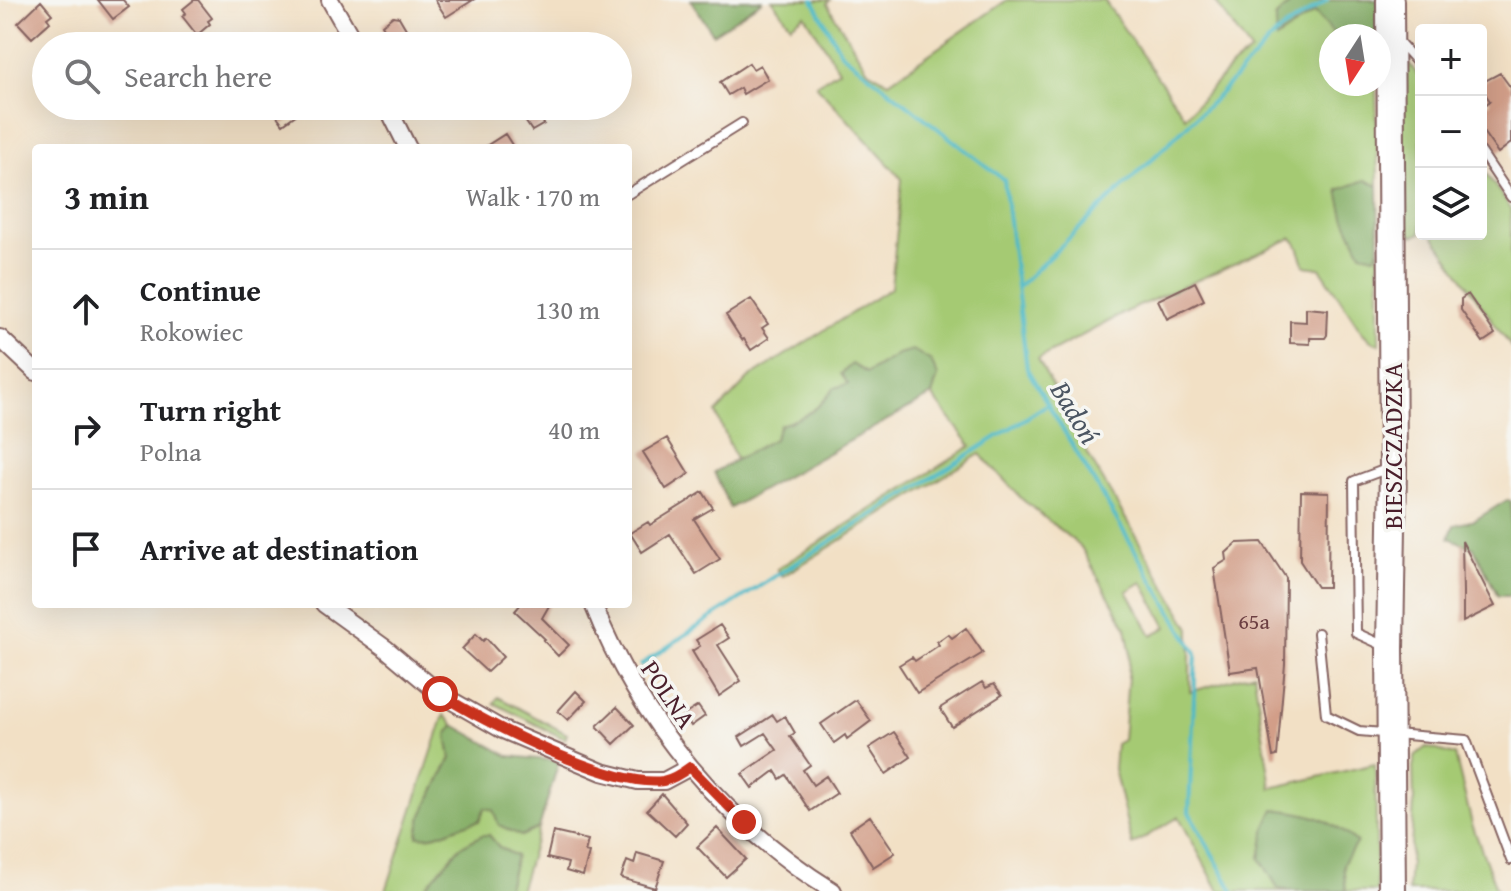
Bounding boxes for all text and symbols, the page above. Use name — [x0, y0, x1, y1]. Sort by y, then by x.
north arrow — [1319, 24, 1391, 96]
map controls — [1415, 24, 1487, 240]
button: + — [1415, 24, 1487, 96]
search box — [32, 32, 632, 120]
icon: search — [60, 54, 104, 98]
text: Search here — [124, 54, 272, 98]
button: − — [1415, 96, 1487, 168]
button: layers — [1415, 168, 1487, 240]
text: 3 min — [64, 172, 149, 221]
text: Walk · 170 m — [466, 177, 600, 216]
text: Continue — [140, 268, 261, 312]
icon: ahead — [64, 287, 108, 331]
text: 130 m — [535, 290, 600, 329]
text: Rokowiec — [140, 312, 243, 351]
street label: BIESZCZADZKA — [1373, 362, 1412, 529]
water label: Badoń — [1041, 372, 1111, 451]
text: Turn right — [140, 388, 281, 432]
icon: right — [64, 407, 108, 451]
text: 40 m — [548, 410, 600, 449]
text: Polna — [140, 432, 201, 471]
icon: arrive — [64, 527, 108, 571]
text: Arrive at destination — [140, 527, 418, 571]
house number: 65a — [1238, 605, 1270, 637]
street label: POLNA — [632, 652, 706, 736]
route start — [422, 676, 458, 712]
route end — [726, 804, 762, 840]

